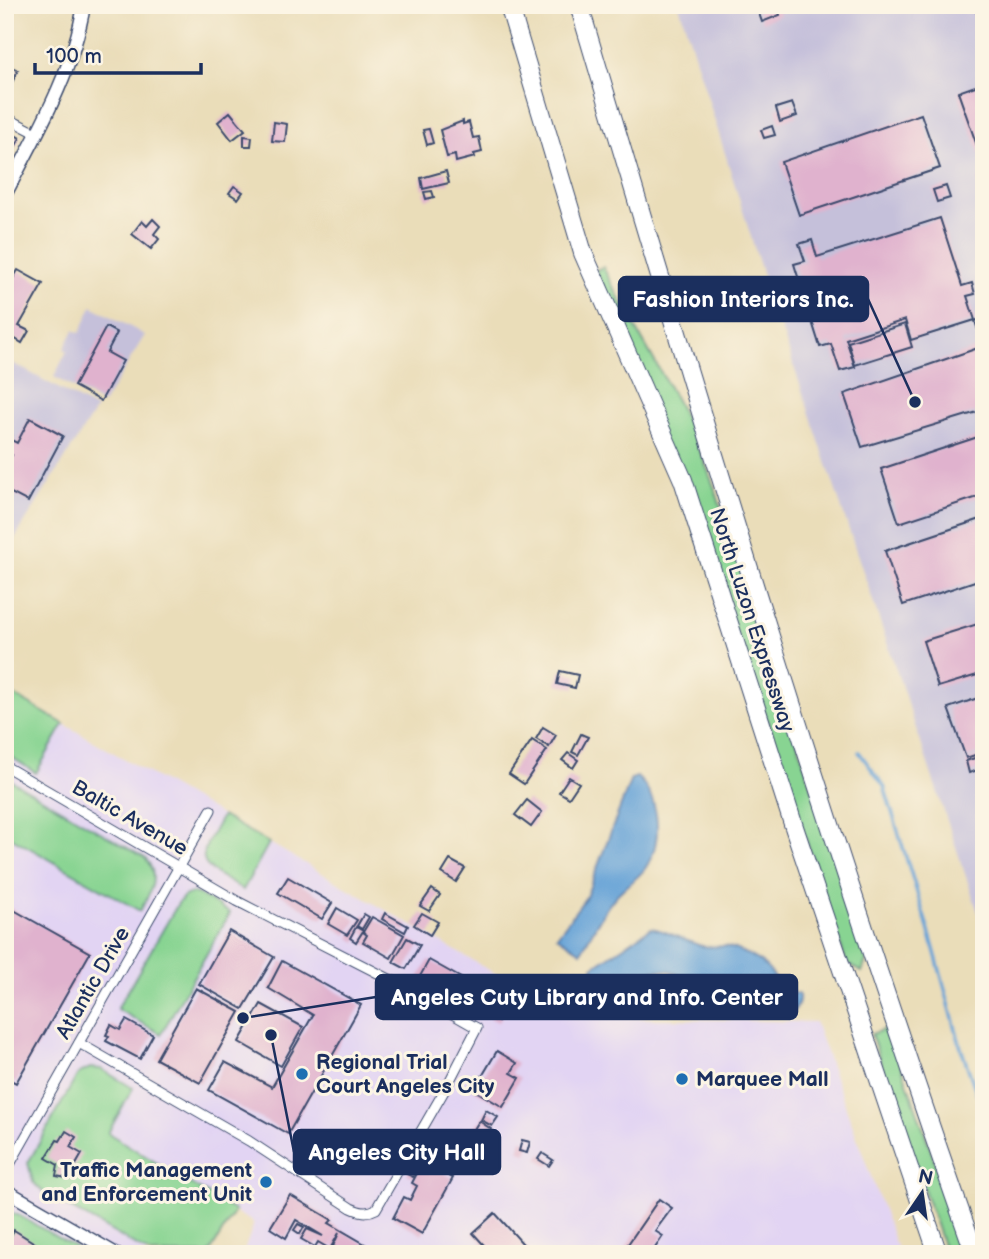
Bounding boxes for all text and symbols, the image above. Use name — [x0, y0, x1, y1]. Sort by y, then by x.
scale bar — [35, 32, 201, 76]
text: 100 m — [46, 44, 102, 69]
callout: Fashion Interiors Inc. — [619, 277, 868, 321]
text: Fashion Interiors Inc. — [632, 286, 854, 314]
street label: North Luzon Expressway — [704, 505, 800, 735]
street label: Baltic Avenue — [68, 775, 192, 861]
street label: Atlantic Drive — [51, 923, 135, 1043]
callout: Angeles Cuty Library and Info. Center — [376, 975, 797, 1019]
text: Angeles Cuty Library and Info. Center — [390, 984, 784, 1012]
place label: Regional Trial Court Angeles City — [316, 1050, 495, 1099]
marker: Regional Trial Court Angeles City — [294, 1066, 310, 1082]
place label: Marquee Mall — [696, 1067, 828, 1092]
marker: Marquee Mall — [674, 1071, 690, 1087]
callout: Angeles City Hall — [294, 1130, 500, 1174]
text: Angeles City Hall — [308, 1139, 485, 1167]
place label: Traffic Management and Enforcement Unit — [41, 1158, 252, 1207]
north arrow — [888, 1158, 958, 1228]
text: N — [916, 1165, 935, 1191]
marker: Traffic Management and Enforcement Unit — [258, 1174, 274, 1190]

